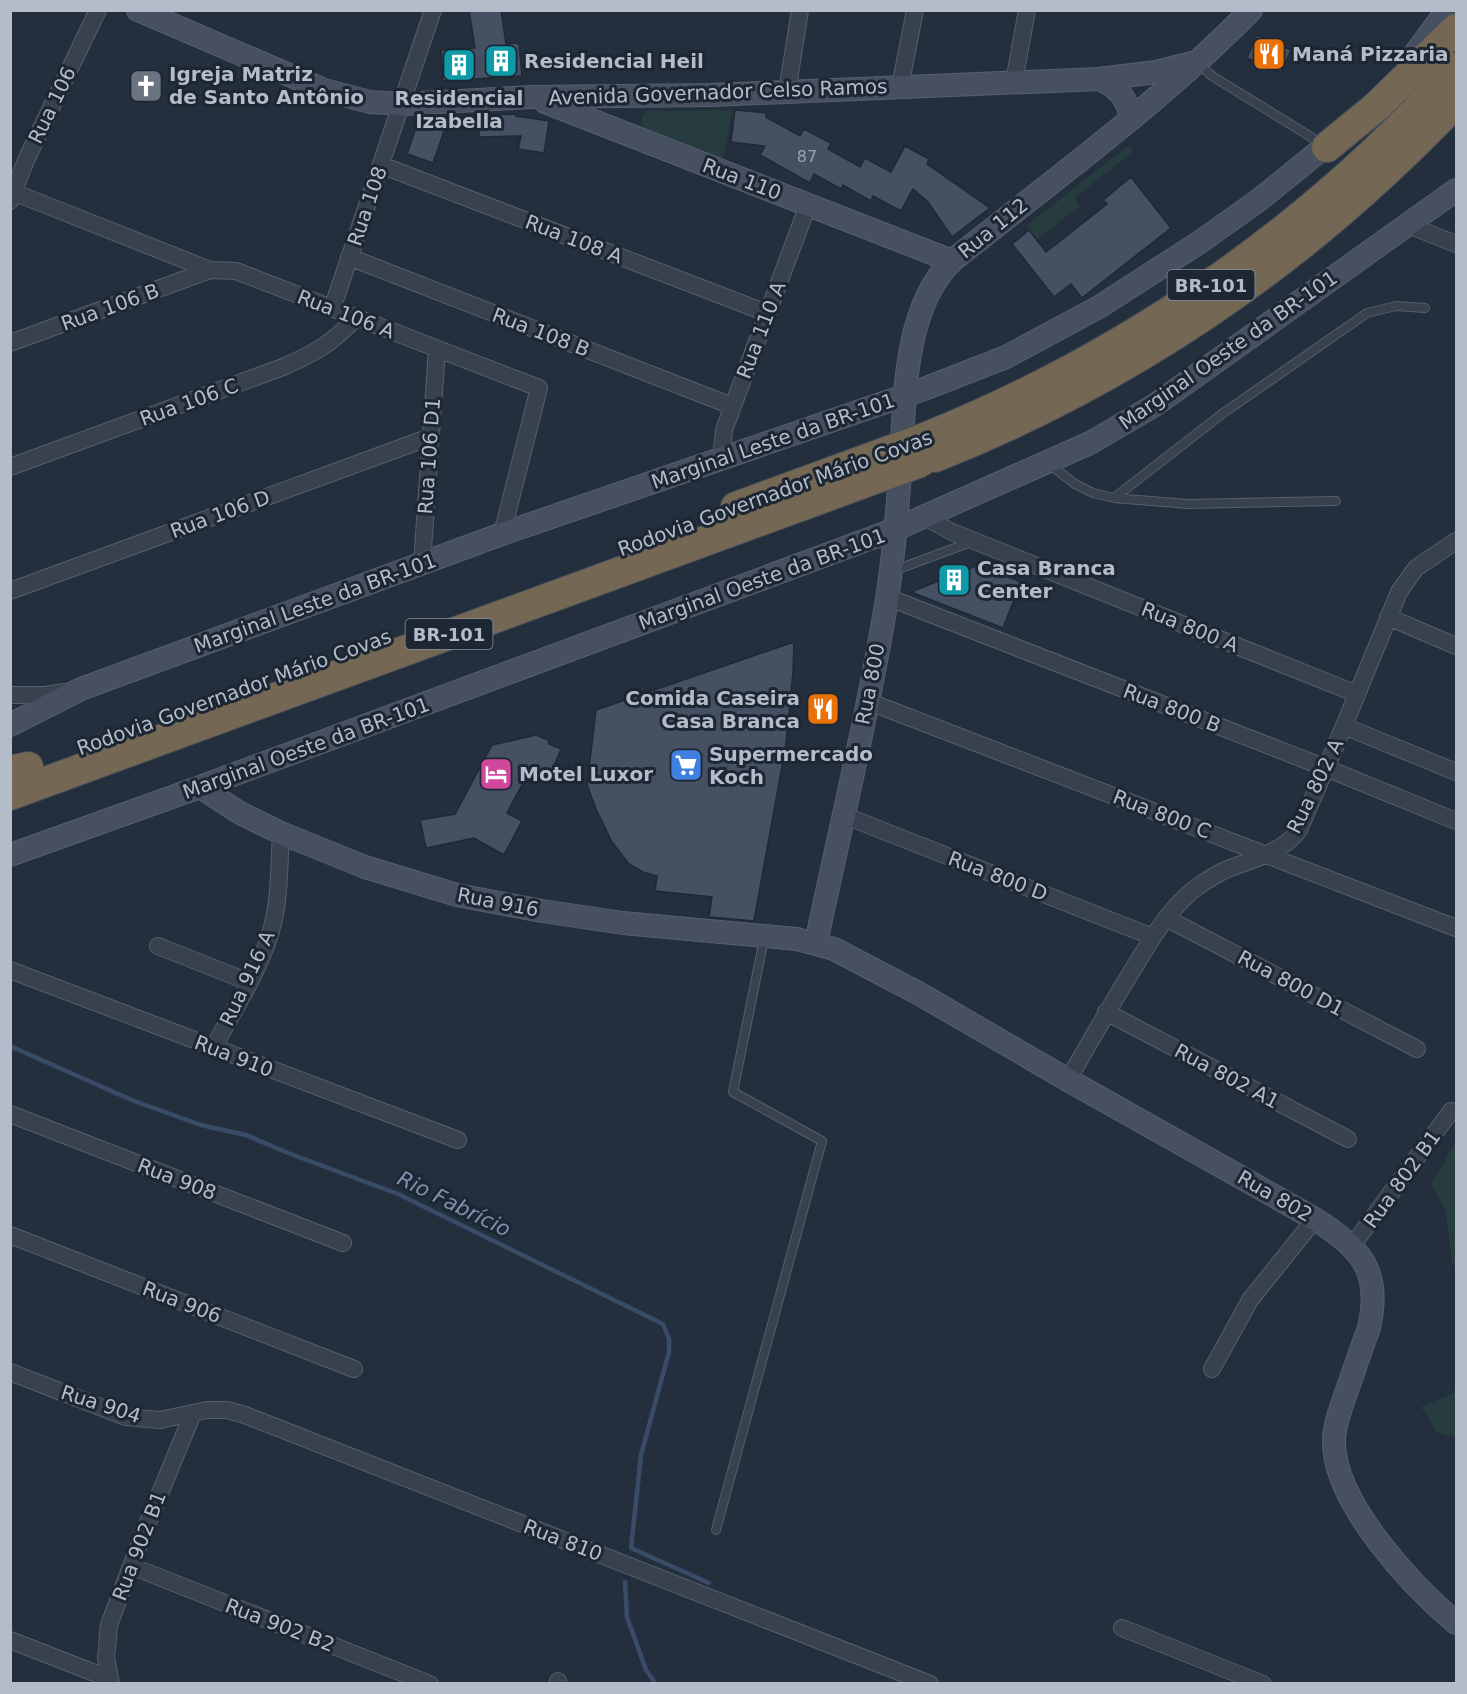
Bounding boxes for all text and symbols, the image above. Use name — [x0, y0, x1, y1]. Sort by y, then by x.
restaurant icon: Maná Pizzaria — [1251, 36, 1287, 72]
place label: Maná Pizzaria — [1292, 42, 1449, 66]
building icon: Residencial Heil — [483, 43, 519, 79]
building icon: Residencial Izabella — [441, 47, 477, 83]
place label: Residencial Heil — [524, 49, 704, 73]
place label: Igreja Matriz de Santo Antônio — [169, 62, 364, 109]
street label: Rua 106 — [23, 63, 81, 147]
church icon: Igreja Matriz de Santo Antônio — [128, 68, 164, 104]
street label: Avenida Governador Celso Ramos — [548, 74, 888, 110]
place label: Residencial Izabella — [395, 86, 523, 133]
house number: 87 — [797, 147, 817, 166]
street label: Rua 110 — [699, 153, 785, 205]
street label: Rua 108 — [342, 163, 392, 249]
street label: Rua 112 — [953, 193, 1033, 263]
street label: Rua 108 A — [522, 209, 626, 269]
street label: Marginal Oeste da BR-101 — [1114, 265, 1342, 435]
road number: BR-101 — [1168, 270, 1254, 300]
street label: Rua 106 B — [58, 278, 162, 336]
street label: Rua 110 A — [731, 278, 791, 382]
street label: Rua 106 A — [294, 284, 398, 344]
street label: Rua 108 B — [489, 302, 593, 362]
street label: Rua 106 C — [137, 373, 241, 431]
street label: Marginal Leste da BR-101 — [648, 388, 898, 494]
street label: Rua 106 D1 — [413, 397, 445, 515]
street label: Rodovia Governador Mário Covas — [614, 425, 936, 561]
street label: Rua 106 D — [167, 485, 273, 543]
street label: Marginal Oeste da BR-101 — [635, 523, 889, 635]
street label: Marginal Leste da BR-101 — [191, 548, 439, 658]
place label: Casa Branca Center — [977, 556, 1116, 603]
building icon: Casa Branca Center — [936, 562, 972, 598]
street label: Rua 800 A — [1138, 597, 1242, 657]
road number: BR-101 — [406, 619, 492, 649]
street label: Rodovia Governador Mário Covas — [73, 624, 395, 760]
street label: Rua 800 — [850, 641, 890, 727]
street label: Rua 800 B — [1120, 678, 1224, 738]
place label: Comida Caseira Casa Branca — [625, 686, 800, 733]
restaurant icon: Comida Caseira Casa Branca — [805, 691, 841, 727]
street label: Marginal Oeste da BR-101 — [179, 692, 433, 804]
street label: Rua 802 A — [1282, 734, 1348, 837]
place label: Supermercado Koch — [709, 742, 873, 789]
supermarket icon: Supermercado Koch — [668, 747, 704, 783]
hotel icon: Motel Luxor — [478, 756, 514, 792]
place label: Motel Luxor — [519, 762, 653, 786]
street label: Rua 800 C — [1110, 784, 1214, 844]
street label: Rua 800 D — [945, 846, 1051, 906]
street label: Rua 916 — [455, 882, 541, 922]
street label: Rua 916 A — [214, 926, 280, 1030]
street label: Rua 800 D1 — [1234, 945, 1348, 1021]
street label: Rua 910 — [191, 1030, 277, 1082]
street label: Rua 802 A1 — [1170, 1038, 1284, 1114]
street label: Rua 802 B1 — [1358, 1125, 1446, 1233]
street label: Rua 908 — [134, 1153, 220, 1205]
street label: Rua 802 — [1233, 1165, 1317, 1227]
water label: Rio Fabrício — [393, 1166, 515, 1242]
street label: Rua 906 — [139, 1276, 225, 1328]
street label: Rua 904 — [58, 1380, 144, 1428]
street label: Rua 902 B1 — [107, 1488, 171, 1604]
street label: Rua 810 — [520, 1514, 606, 1566]
street label: Rua 902 B2 — [222, 1593, 338, 1657]

